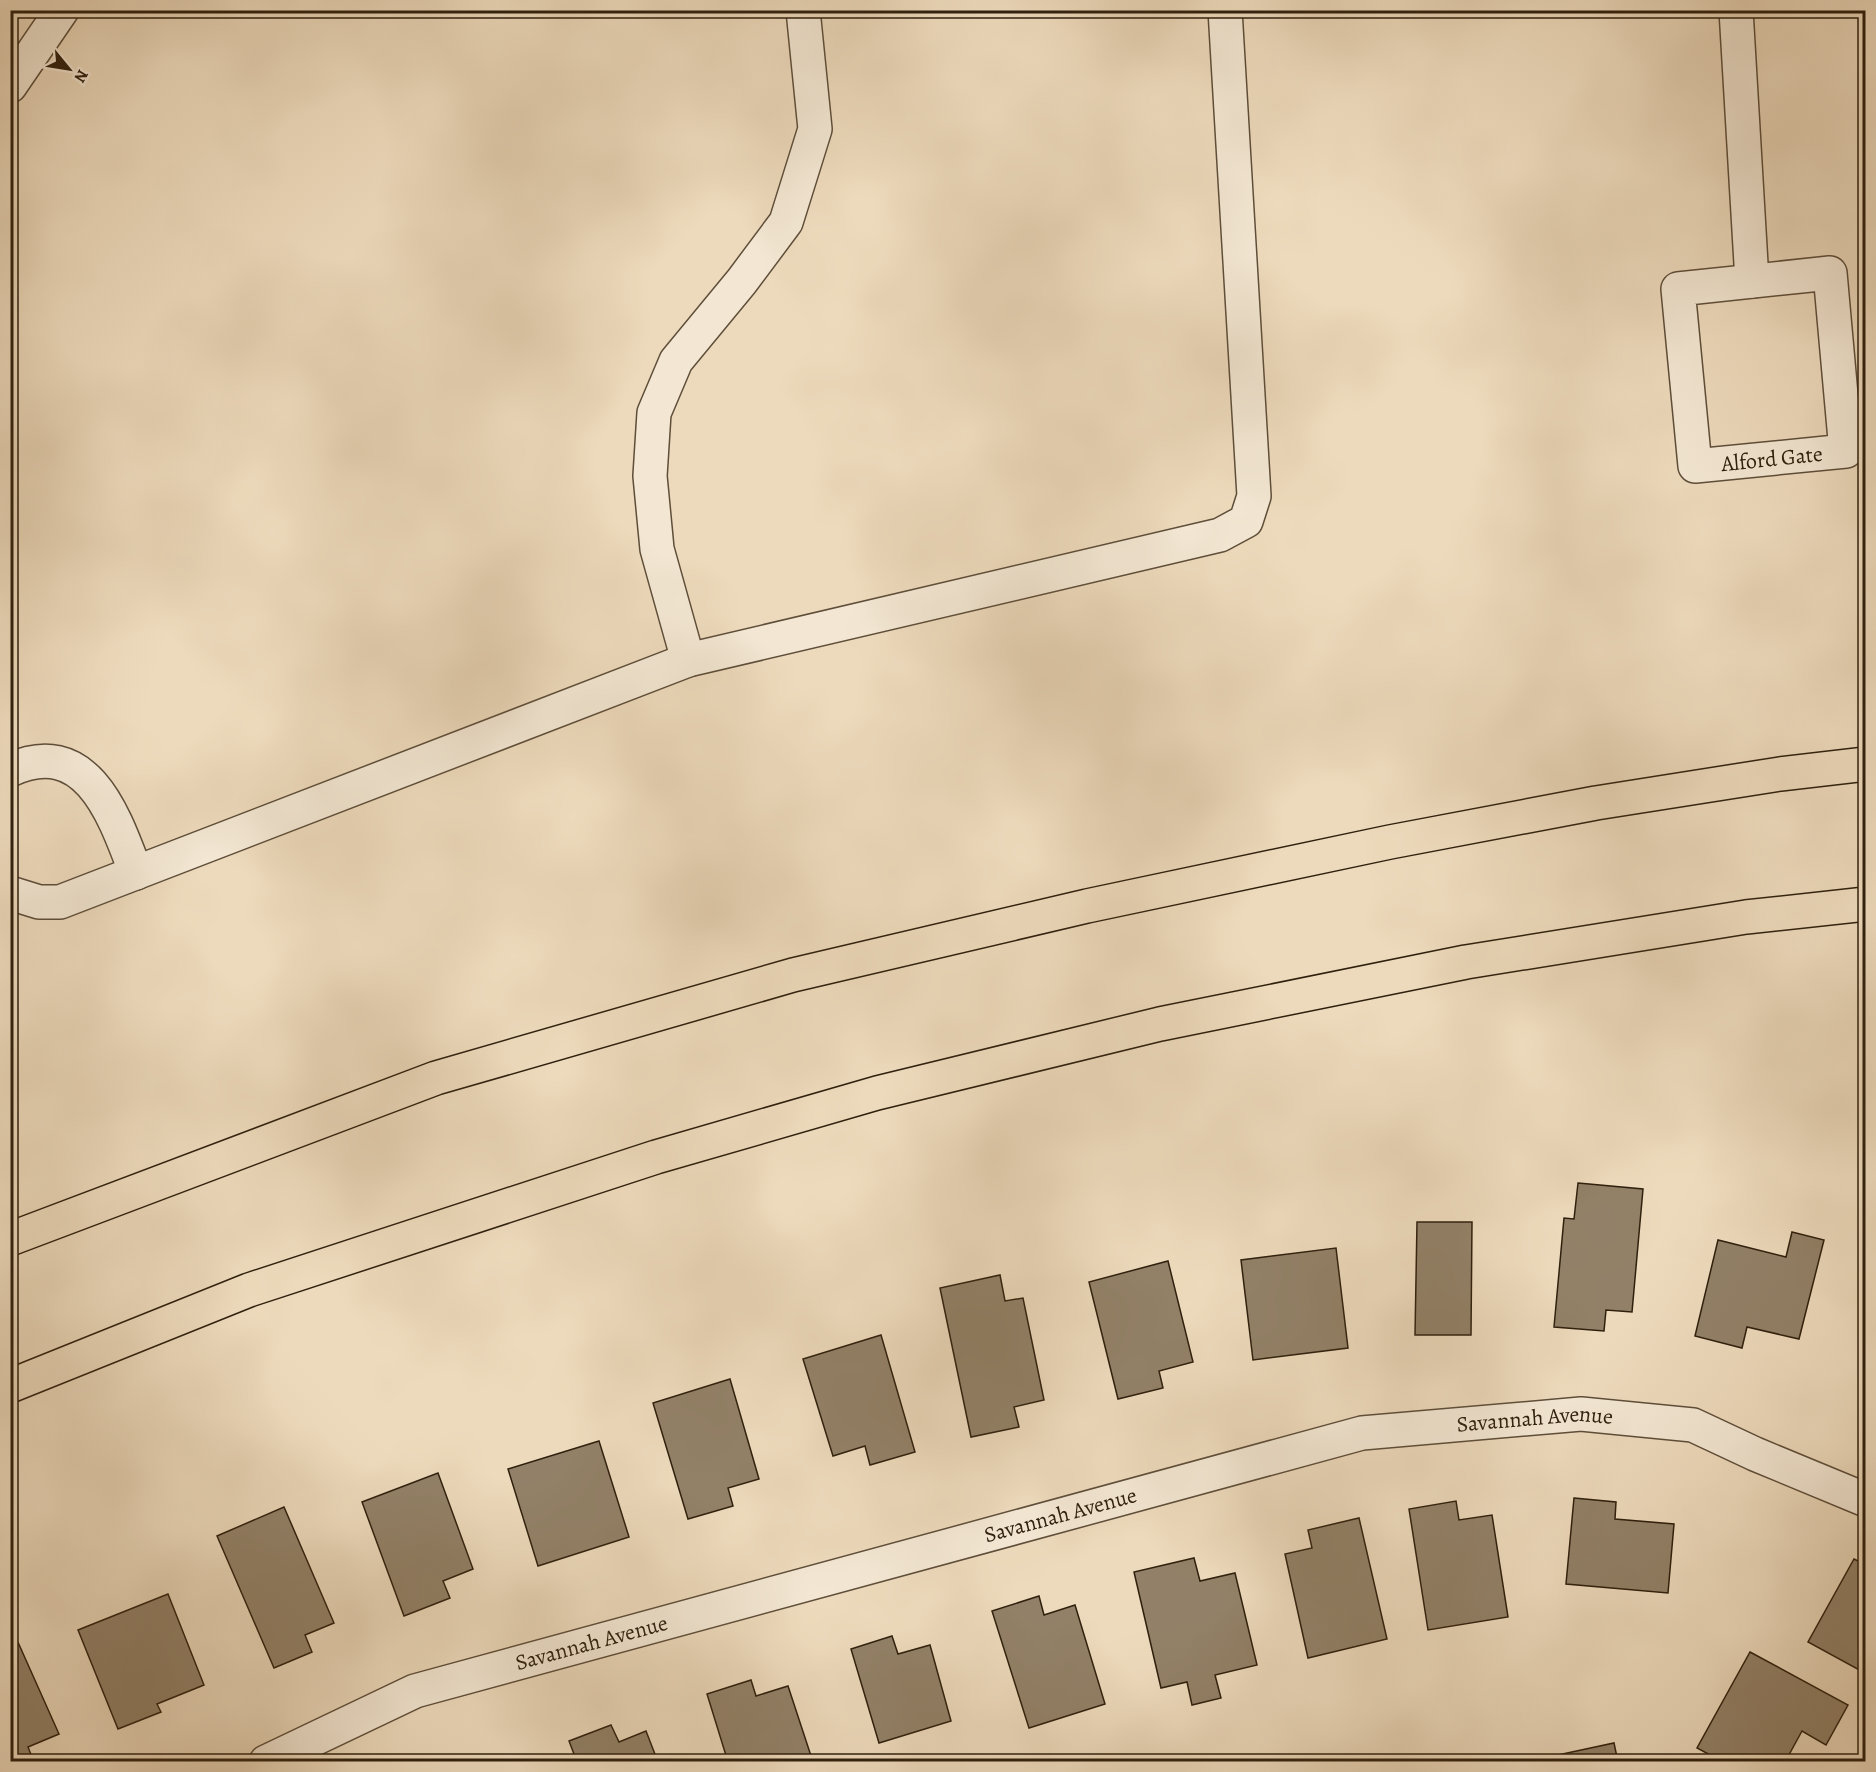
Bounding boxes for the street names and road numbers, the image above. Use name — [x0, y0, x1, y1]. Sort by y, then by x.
street label: Alford Gate — [1719, 439, 1824, 479]
street label: Savannah Avenue — [1455, 1399, 1614, 1440]
street label: Savannah Avenue — [981, 1480, 1140, 1550]
street label: Savannah Avenue — [512, 1608, 671, 1678]

